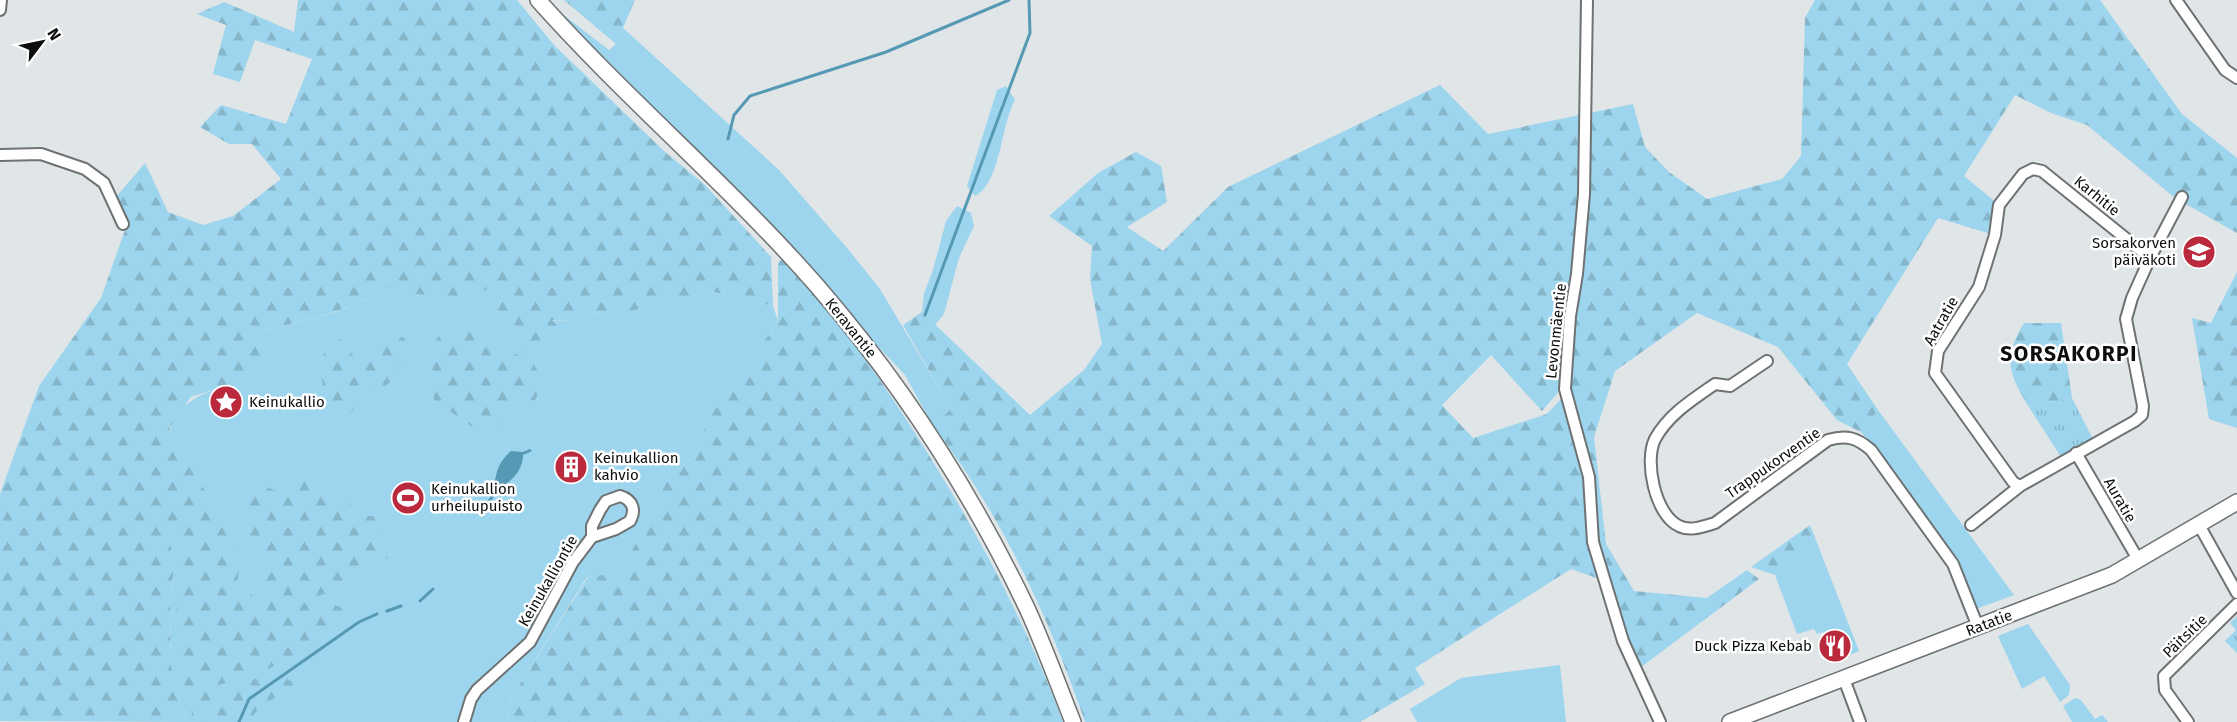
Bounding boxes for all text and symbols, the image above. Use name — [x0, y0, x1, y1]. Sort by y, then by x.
north arrow — [12, 12, 72, 72]
text: N — [43, 25, 65, 44]
street label: Karhitie — [2071, 172, 2123, 220]
place label: Sorsakorven päiväkoti — [2092, 234, 2176, 269]
school or university icon: Sorsakorven päiväkoti — [2181, 234, 2217, 270]
street label: Levonmäentie — [1542, 282, 1570, 380]
street label: Aatratie — [1920, 293, 1962, 349]
street label: Keravantie — [821, 294, 881, 362]
district label: SORSAKORPI — [2000, 341, 2138, 367]
place icon: Keinukallio — [208, 384, 244, 420]
place label: Keinukallio — [249, 393, 325, 411]
street label: Trappukorventie — [1722, 424, 1824, 502]
building icon: Keinukallion kahvio — [553, 449, 589, 485]
place label: Keinukallion kahvio — [594, 449, 679, 484]
street label: Auratie — [2100, 474, 2140, 526]
sports icon: Keinukallion urheilupuisto — [390, 480, 426, 516]
place label: Keinukallion urheilupuisto — [431, 480, 523, 515]
street label: Keinukalliontie — [515, 532, 581, 630]
street label: Ratatie — [1963, 606, 2015, 640]
street label: Päitsitie — [2159, 611, 2211, 661]
restaurant icon: Duck Pizza Kebab — [1817, 628, 1853, 664]
place label: Duck Pizza Kebab — [1694, 637, 1812, 655]

